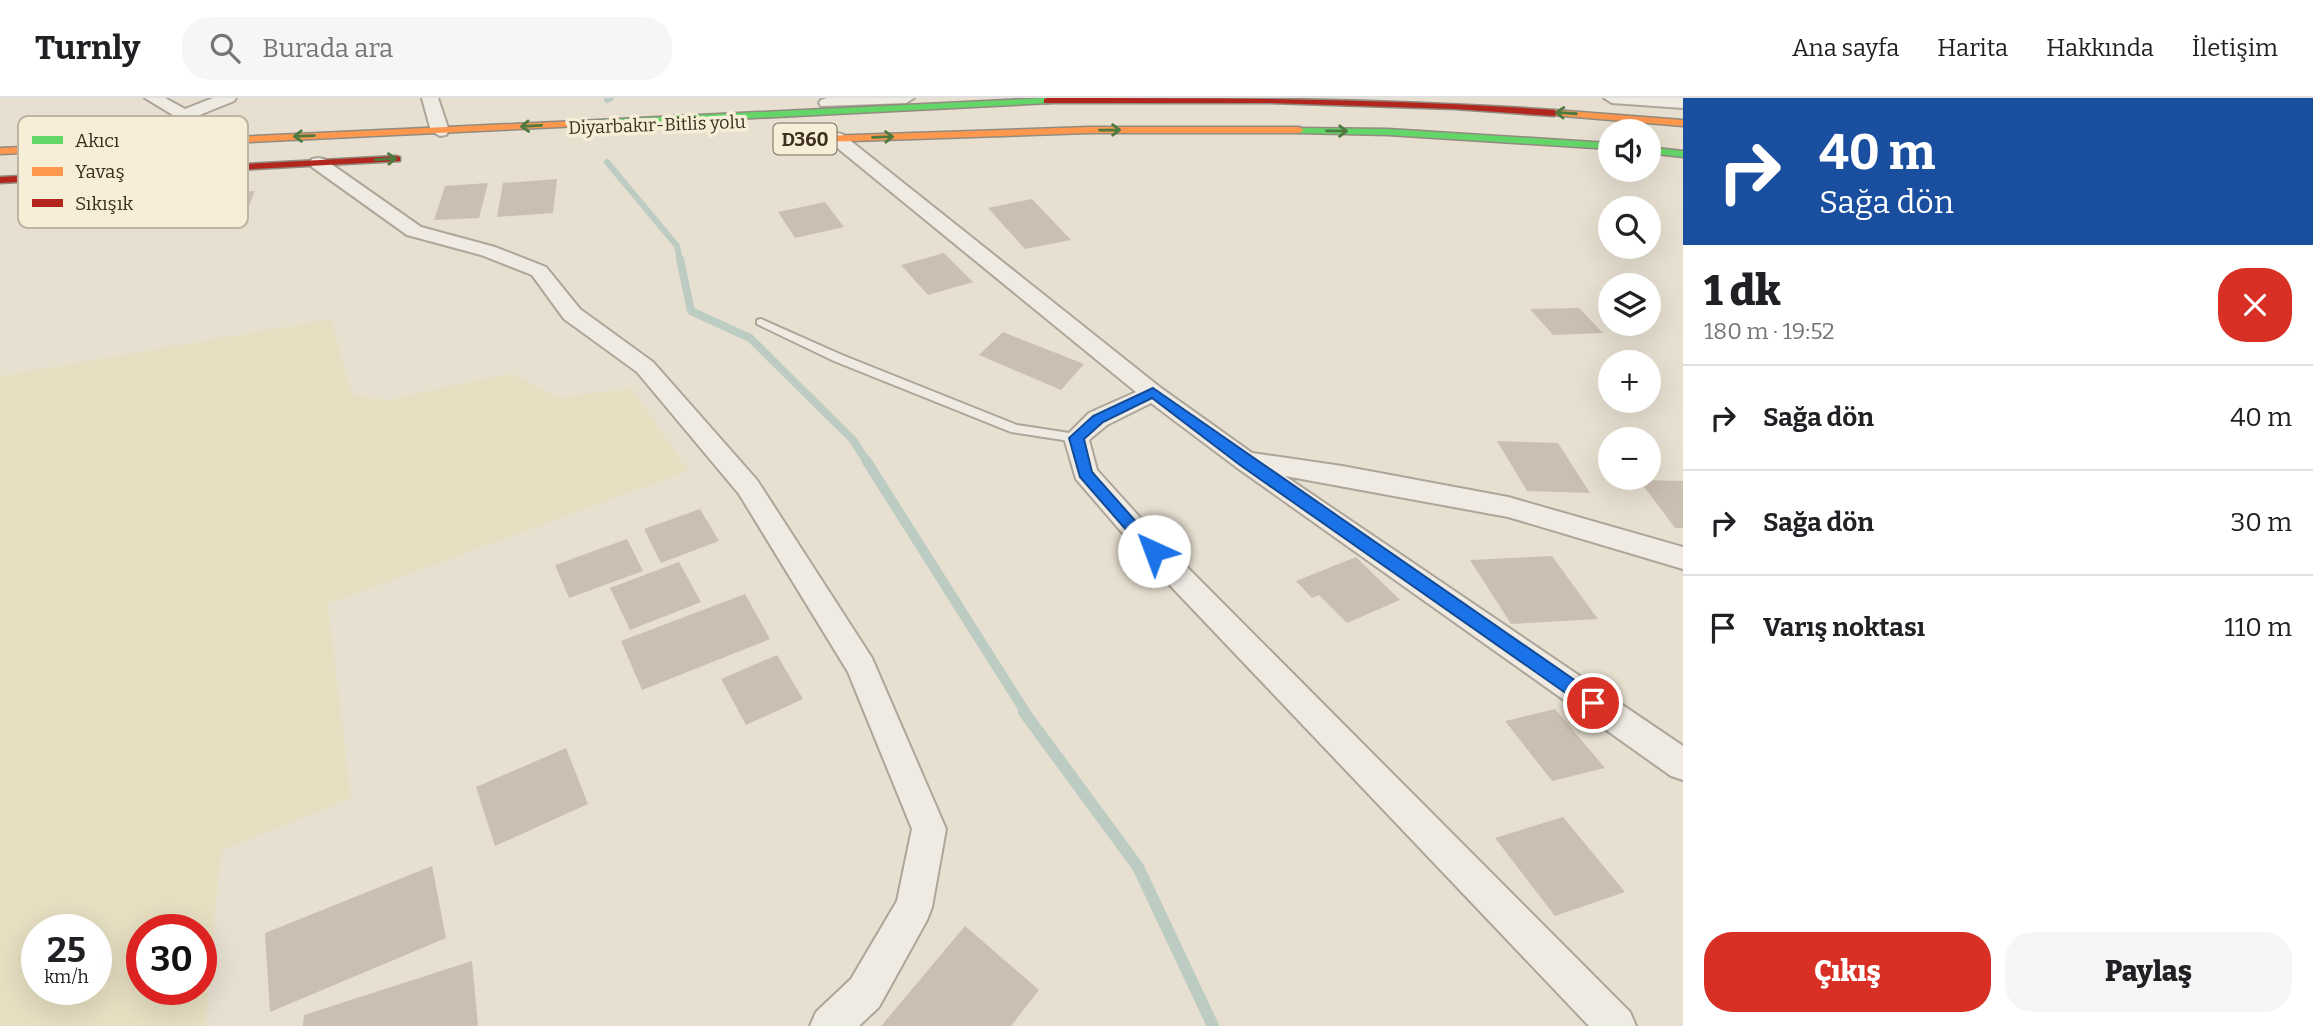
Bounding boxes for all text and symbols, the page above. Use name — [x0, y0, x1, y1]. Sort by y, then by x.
search box — [182, 17, 672, 80]
text: Turnly — [35, 28, 140, 68]
icon: search — [206, 29, 244, 67]
text: Burada ara — [262, 33, 393, 64]
text: Ana sayfa — [1792, 34, 1899, 62]
text: Harita — [1937, 34, 2008, 62]
text: Hakkında — [2046, 34, 2154, 62]
text: İletişim — [2192, 34, 2278, 62]
one-way arrow — [1555, 106, 1578, 119]
street label: Diyarbakır-Bitlis yolu — [568, 111, 746, 139]
legend — [18, 116, 248, 228]
map controls — [1598, 119, 1661, 490]
button: sound — [1598, 119, 1661, 182]
one-way arrow — [520, 120, 543, 133]
road number: D360 — [774, 123, 836, 154]
one-way arrow — [1098, 123, 1121, 137]
text: 40 m — [1819, 123, 1936, 182]
one-way arrow — [1326, 124, 1349, 138]
icon: right — [1704, 126, 1795, 217]
text: Akıcı — [75, 129, 120, 152]
one-way arrow — [293, 130, 316, 143]
one-way arrow — [871, 130, 894, 143]
one-way arrow — [374, 153, 397, 166]
text: Yavaş — [75, 160, 125, 183]
text: Sağa dön — [1819, 183, 1954, 221]
text: Sıkışık — [75, 192, 134, 215]
button: search — [1598, 196, 1661, 259]
text: 1 dk — [1704, 266, 1781, 316]
button: close — [2218, 268, 2292, 342]
button: layers — [1598, 273, 1661, 336]
text: 180 m · 19:52 — [1704, 317, 1835, 345]
button: + — [1598, 350, 1661, 413]
icon: right — [1704, 399, 1742, 437]
text: Sağa dön — [1763, 402, 1874, 433]
text: 40 m — [2230, 402, 2292, 433]
button: − — [1598, 427, 1661, 490]
icon: right — [1704, 504, 1742, 542]
text: Sağa dön — [1763, 507, 1874, 538]
text: 30 m — [2231, 507, 2292, 538]
position arrow — [1117, 514, 1191, 588]
icon: arrive — [1704, 609, 1742, 647]
text: Varış noktası — [1763, 612, 1925, 643]
text: 110 m — [2224, 612, 2292, 643]
pin — [1563, 673, 1623, 733]
icon: arrive — [1574, 684, 1612, 722]
speed limit sign: 30 — [126, 914, 217, 1005]
text: 25 — [47, 929, 86, 971]
button: Çıkış — [1704, 932, 1991, 1012]
button: Paylaş — [2005, 932, 2292, 1012]
text: km/h — [44, 966, 89, 988]

